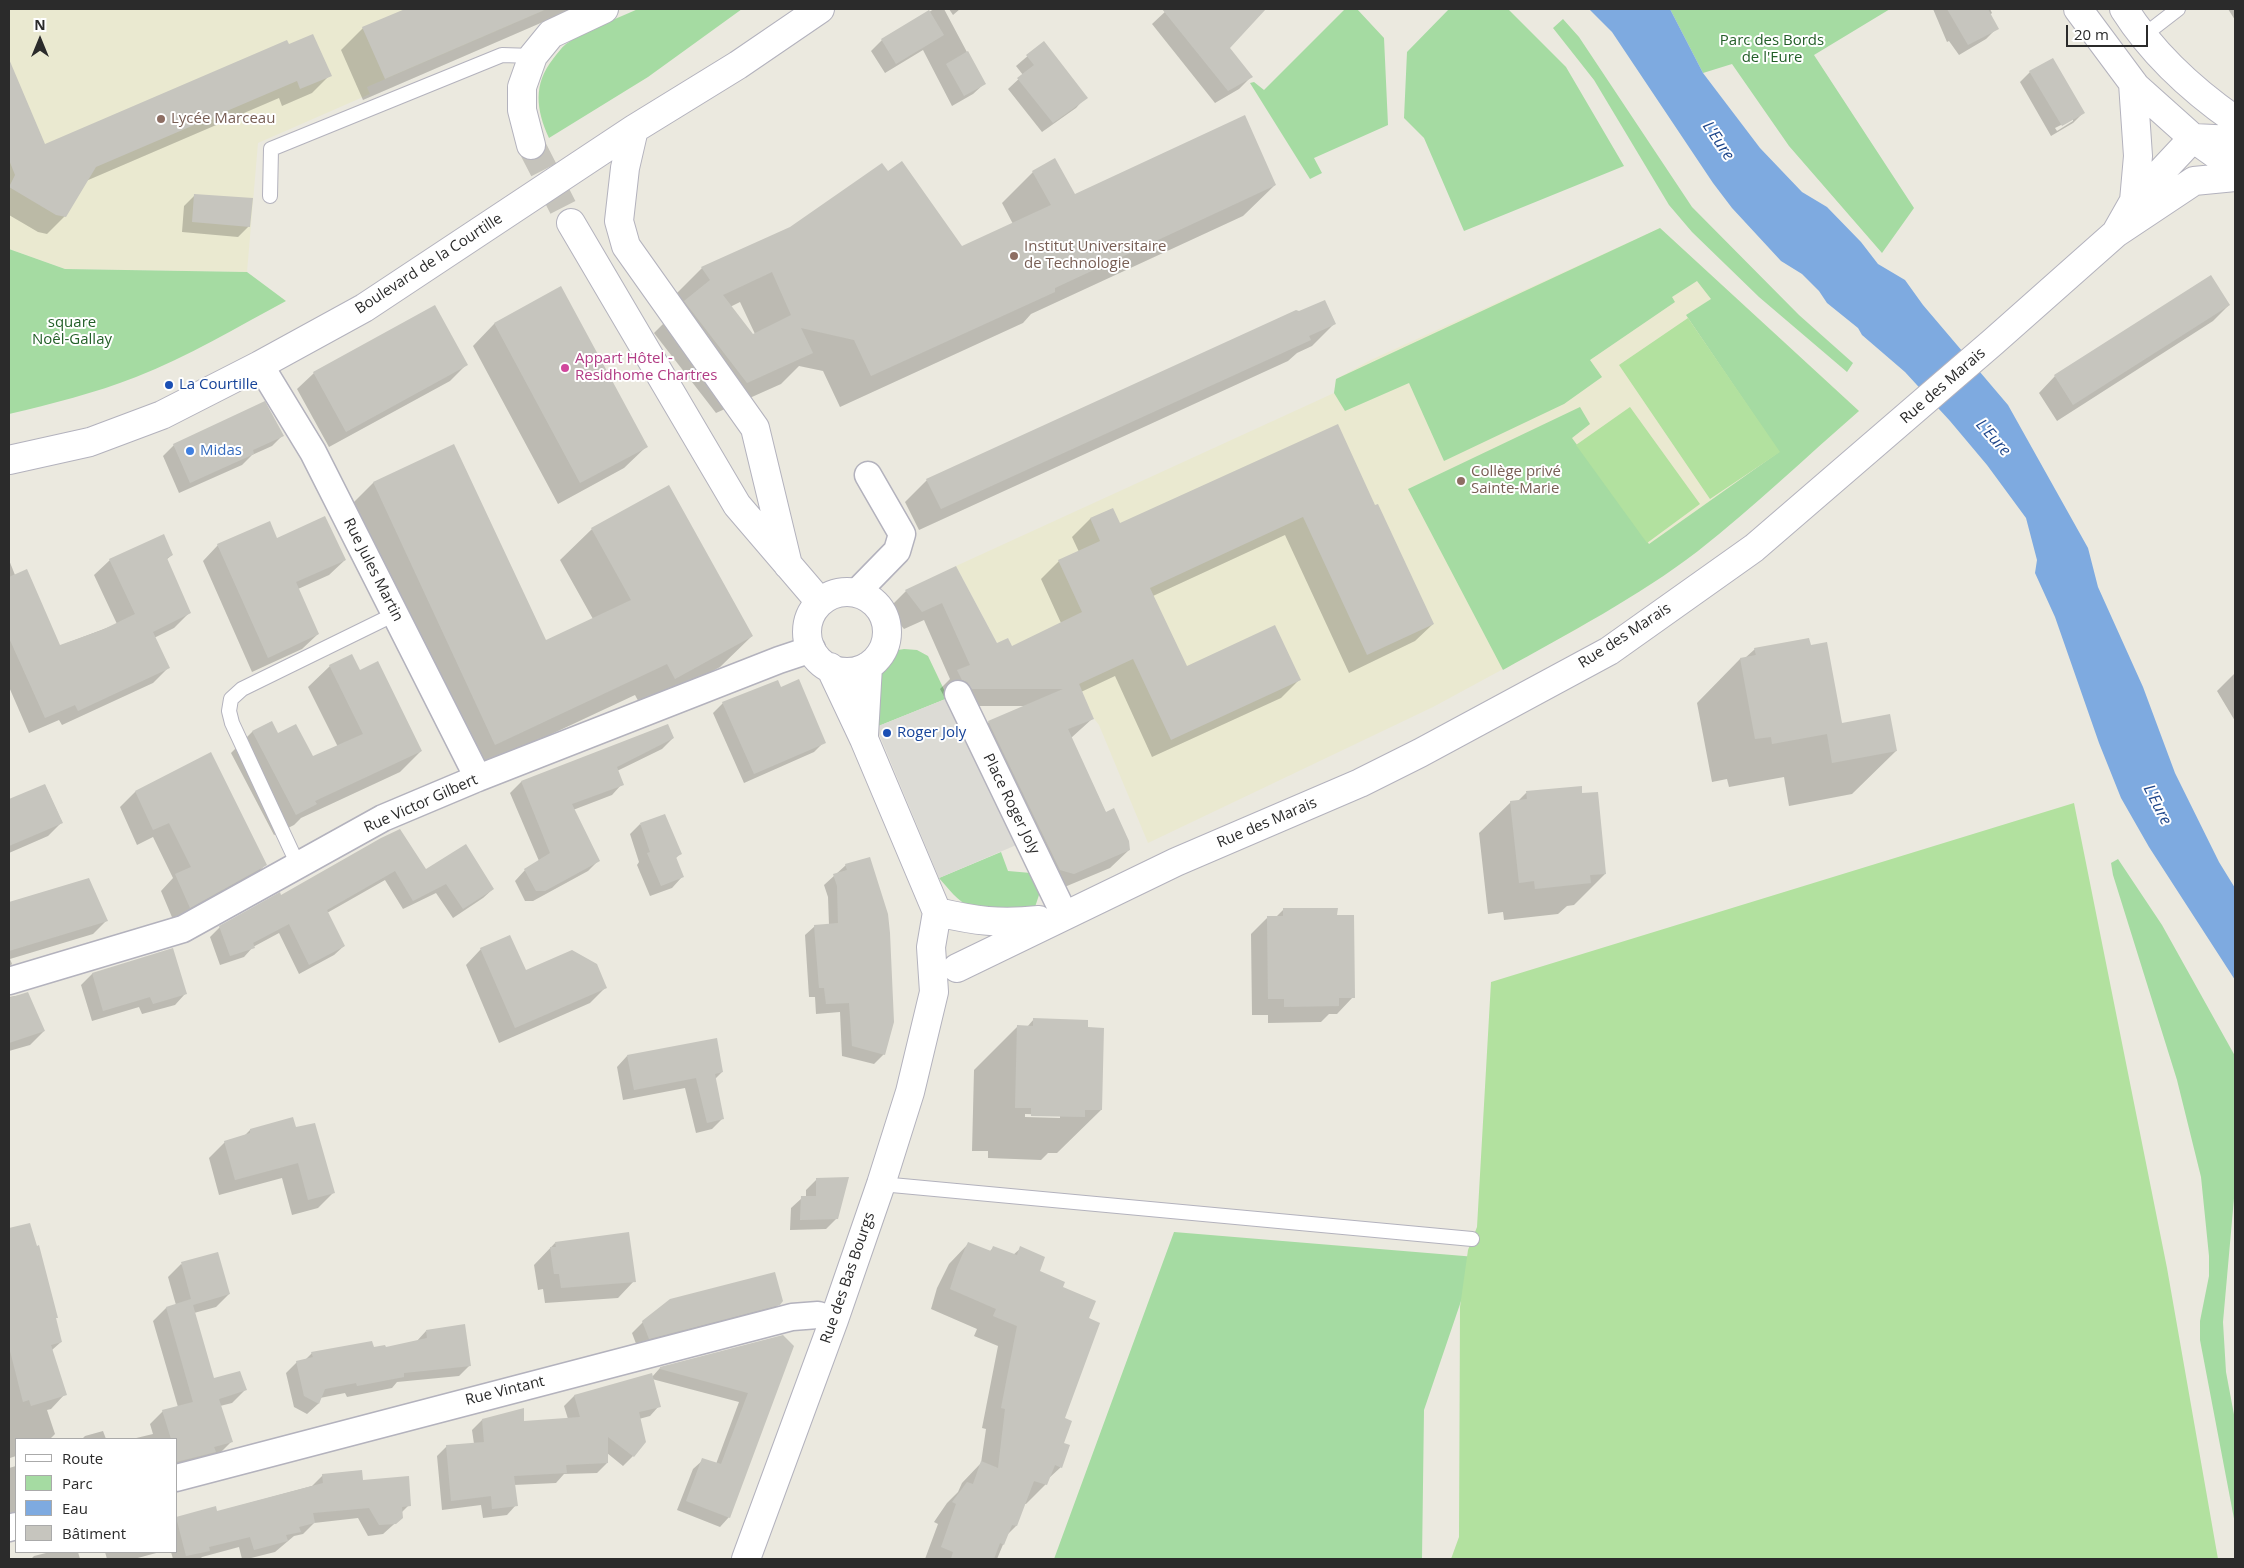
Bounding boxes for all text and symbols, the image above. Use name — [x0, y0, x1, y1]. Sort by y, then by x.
north arrow — [15, 15, 65, 65]
text: N — [34, 15, 46, 34]
scale bar — [2069, 15, 2152, 47]
text: 20 m — [2074, 24, 2109, 44]
park label: Parc des Bords de l'Eure — [1720, 32, 1824, 67]
place label: Lycée Marceau — [171, 110, 275, 128]
marker: Lycée Marceau — [155, 113, 167, 125]
water label: L'Eure — [1698, 118, 1738, 164]
street label: Boulevard de la Courtille — [352, 210, 506, 318]
place label: Institut Universitaire de Technologie — [1024, 238, 1166, 273]
marker: Institut Universitaire de Technologie — [1008, 250, 1020, 262]
park label: square Noêl-Gallay — [32, 314, 112, 349]
street label: Rue des Marais — [1897, 344, 1989, 428]
place label: Appart Hôtel - Residhome Chartres — [575, 350, 717, 385]
marker: Appart Hôtel - Residhome Chartres — [559, 362, 571, 374]
place label: La Courtille — [179, 376, 258, 394]
marker: La Courtille — [163, 379, 175, 391]
water label: L'Eure — [1972, 416, 2014, 460]
place label: Midas — [200, 442, 242, 460]
marker: Midas — [184, 445, 196, 457]
place label: Collège privé Sainte-Marie — [1471, 463, 1561, 498]
marker: Collège privé Sainte-Marie — [1455, 475, 1467, 487]
street label: Rue Jules Martin — [339, 515, 407, 625]
street label: Rue des Marais — [1575, 599, 1675, 673]
place label: Roger Joly — [897, 724, 966, 742]
marker: Roger Joly — [881, 727, 893, 739]
street label: Place Roger Joly — [979, 751, 1043, 857]
street label: Rue Victor Gilbert — [361, 771, 481, 837]
water label: L'Eure — [2139, 782, 2175, 828]
street label: Rue des Marais — [1214, 794, 1320, 852]
street label: Rue des Bas Bourgs — [817, 1210, 879, 1346]
street label: Rue Vintant — [464, 1372, 546, 1410]
legend — [15, 1438, 178, 1553]
text: Route — [62, 1448, 103, 1468]
text: Parc — [62, 1473, 93, 1493]
text: Eau — [62, 1498, 88, 1518]
text: Bâtiment — [62, 1523, 126, 1543]

